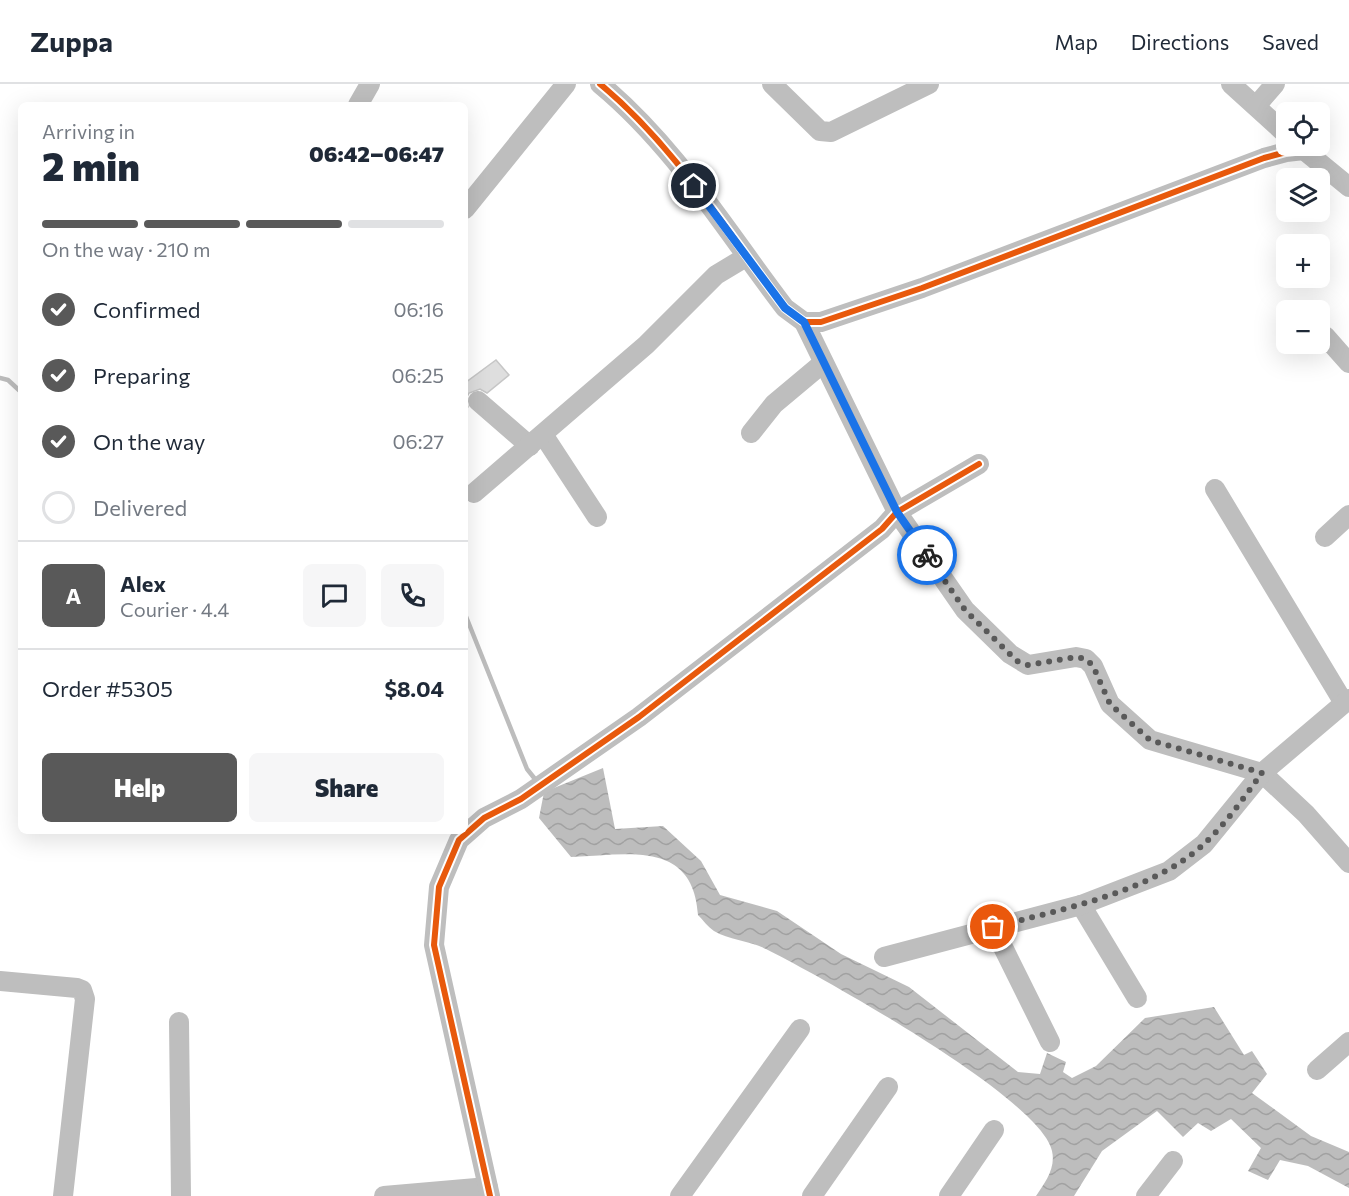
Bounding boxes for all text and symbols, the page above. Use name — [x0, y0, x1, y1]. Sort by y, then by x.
text: Zuppa — [30, 24, 113, 58]
text: Map — [1055, 29, 1098, 54]
text: Directions — [1131, 29, 1229, 54]
text: Saved — [1262, 29, 1319, 54]
map controls — [1276, 102, 1330, 354]
button: locate — [1276, 102, 1330, 156]
text: Arriving in — [42, 119, 135, 143]
text: 06:42–06:47 — [309, 140, 444, 167]
text: 2 min — [42, 141, 140, 189]
pin — [668, 160, 719, 211]
button: layers — [1276, 168, 1330, 222]
icon: home — [677, 169, 710, 202]
button: + — [1276, 234, 1330, 288]
text: On the way · 210 m — [42, 237, 210, 261]
icon: check — [42, 293, 75, 326]
text: Confirmed — [93, 296, 200, 323]
text: 06:16 — [393, 297, 444, 321]
button: − — [1276, 300, 1330, 354]
icon: check — [42, 359, 75, 392]
text: Preparing — [93, 362, 190, 389]
text: 06:25 — [392, 363, 444, 387]
icon: check — [42, 425, 75, 458]
text: On the way — [93, 428, 205, 455]
text: 06:27 — [392, 429, 444, 453]
text: Delivered — [93, 494, 187, 521]
courier — [897, 525, 957, 585]
icon: bike — [911, 539, 944, 572]
button: chat — [303, 564, 366, 627]
button: phone — [381, 564, 444, 627]
text: Alex — [120, 570, 166, 597]
text: A — [66, 582, 81, 609]
text: Courier · 4.4 — [120, 597, 229, 621]
text: Order #5305 — [42, 675, 173, 702]
text: $8.04 — [384, 675, 444, 702]
button: Help — [42, 753, 237, 822]
button: Share — [249, 753, 444, 822]
pin — [967, 901, 1018, 952]
icon: bag — [976, 910, 1009, 943]

